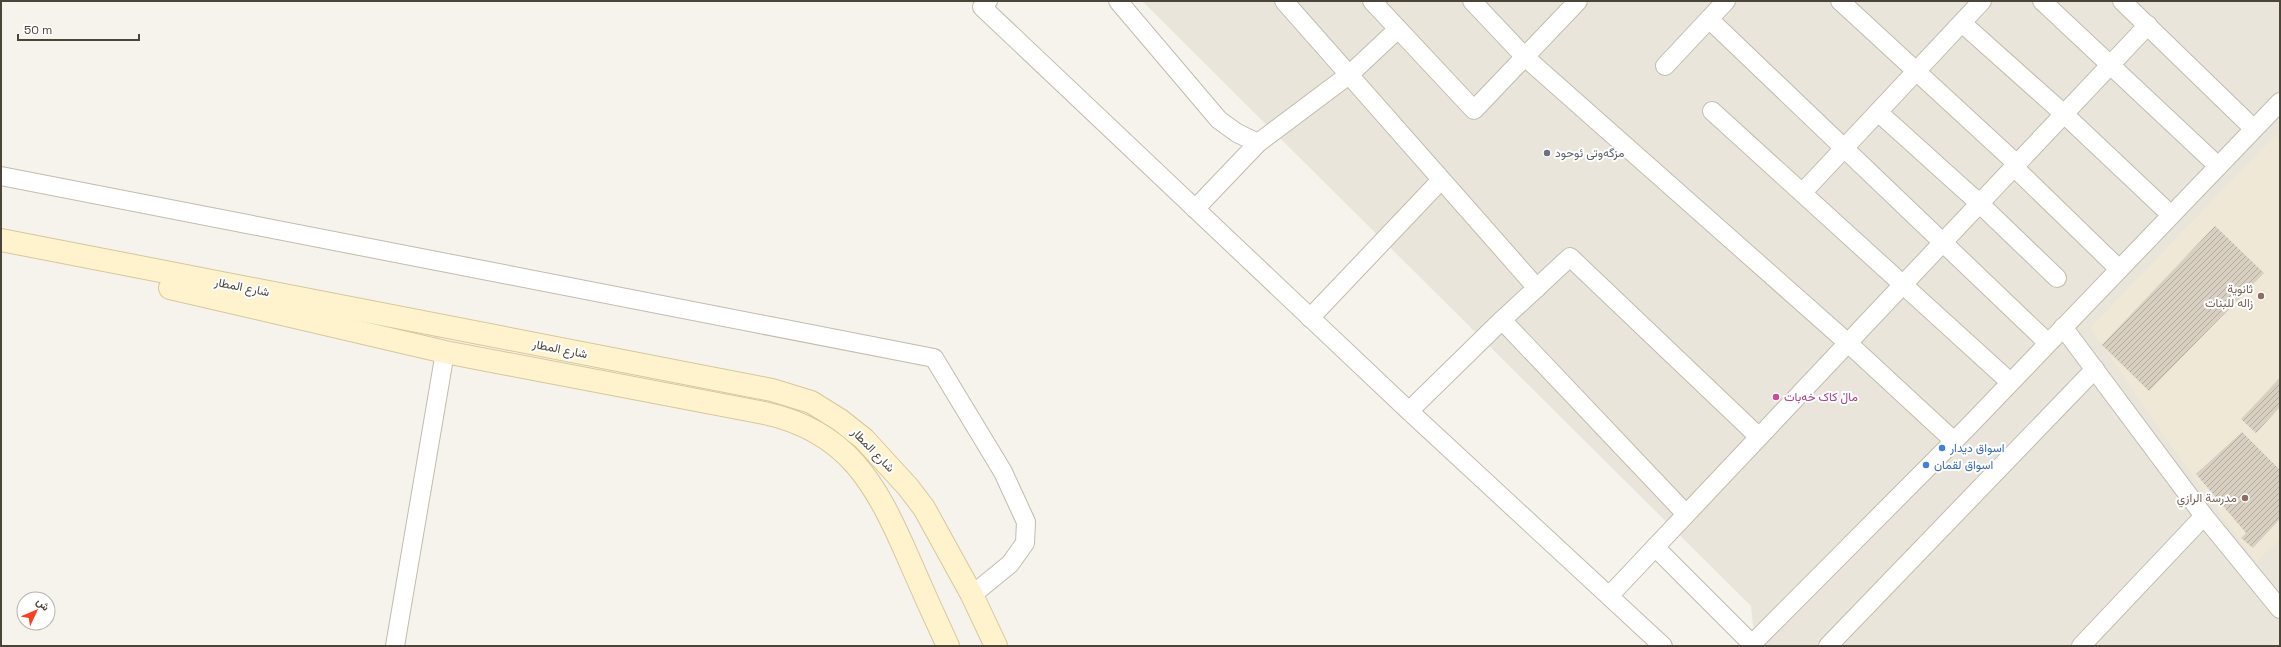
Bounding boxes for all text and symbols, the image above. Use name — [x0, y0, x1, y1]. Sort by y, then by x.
scale bar — [18, 16, 139, 42]
text: 50 m — [24, 22, 52, 38]
place label: مزگەوتی ئوحود — [1555, 145, 1625, 161]
marker: مزگەوتی ئوحود — [1542, 148, 1552, 158]
street label: شارع المطار — [212, 274, 271, 301]
place label: ثانوية زاله للبنات — [2205, 281, 2253, 311]
marker: ثانوية زاله للبنات — [2256, 291, 2266, 301]
street label: شارع المطار — [530, 336, 589, 363]
place label: ماڵ کاک خەبات — [1784, 389, 1858, 405]
marker: ماڵ کاک خەبات — [1771, 392, 1781, 402]
street label: شارع المطار — [846, 424, 898, 476]
place label: اسواق ديدار — [1949, 440, 2005, 456]
marker: اسواق ديدار — [1937, 443, 1947, 453]
place label: اسواق لقمان — [1934, 457, 1993, 473]
marker: اسواق لقمان — [1921, 460, 1931, 470]
place label: مدرسة الرازي — [2177, 490, 2237, 508]
marker: مدرسة الرازي — [2240, 493, 2250, 503]
north arrow — [16, 591, 56, 631]
text: ش — [34, 594, 53, 614]

